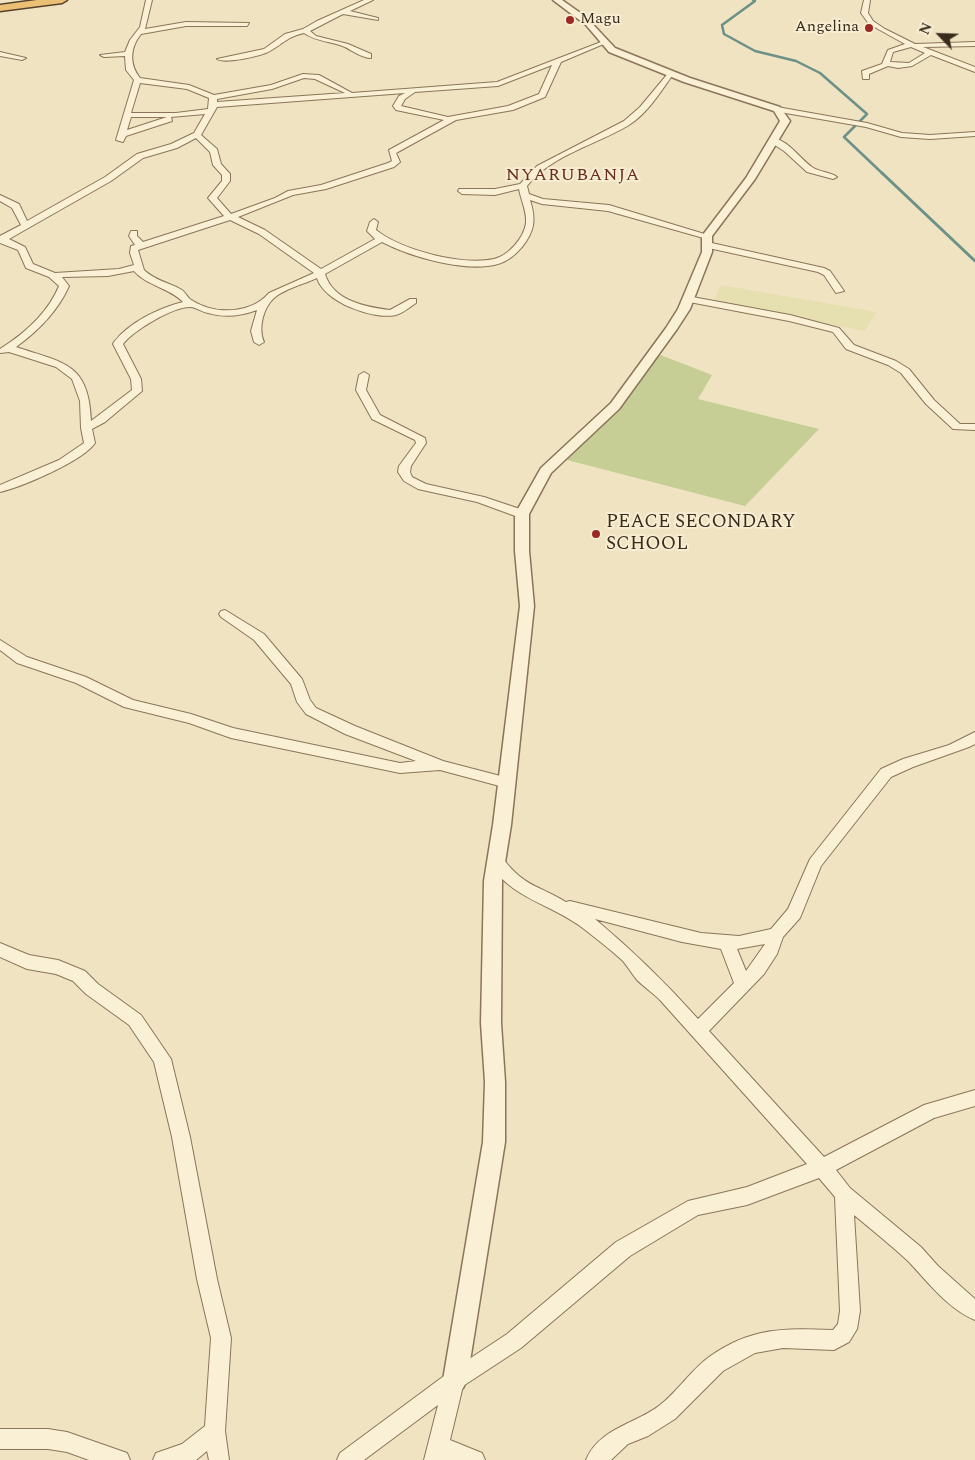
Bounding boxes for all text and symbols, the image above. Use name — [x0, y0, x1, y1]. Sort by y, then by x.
place label: Magu — [580, 10, 621, 30]
north arrow — [915, 10, 965, 60]
marker: Magu — [564, 14, 576, 26]
place label: Angelina — [795, 18, 859, 38]
text: N — [914, 19, 938, 38]
marker: Angelina — [863, 22, 875, 34]
district label: NYARUBANJA — [504, 165, 642, 187]
place label: PEACE SECONDARY SCHOOL — [606, 512, 796, 556]
marker: PEACE SECONDARY SCHOOL — [590, 528, 602, 540]

